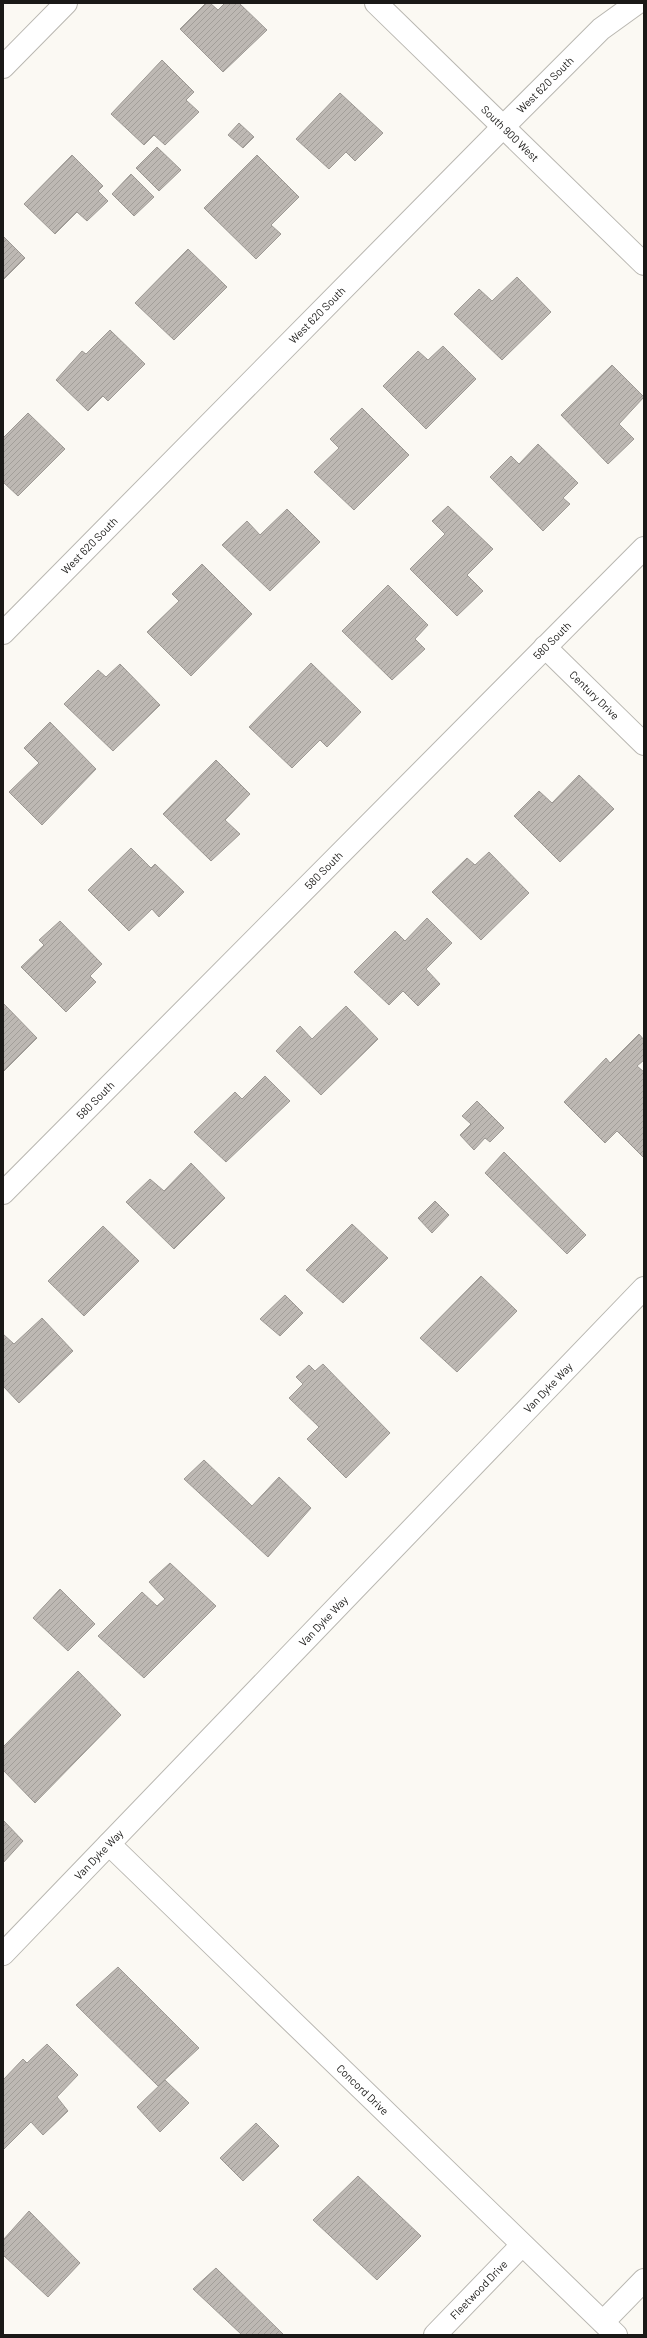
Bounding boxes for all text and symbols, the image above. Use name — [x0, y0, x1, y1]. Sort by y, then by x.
street label: West 620 South — [514, 53, 576, 115]
street label: South 900 West — [479, 102, 542, 164]
street label: West 620 South — [286, 284, 348, 346]
street label: West 620 South — [58, 514, 120, 576]
street label: 580 South — [530, 618, 573, 662]
street label: Century Drive — [567, 668, 622, 722]
street label: 580 South — [302, 848, 345, 892]
street label: 580 South — [73, 1078, 117, 1121]
street label: Van Dyke Way — [521, 1360, 575, 1415]
street label: Van Dyke Way — [296, 1593, 350, 1649]
street label: Van Dyke Way — [71, 1826, 125, 1882]
street label: Concord Drive — [334, 2061, 392, 2117]
street label: Fleetwood Drive — [447, 2257, 510, 2322]

